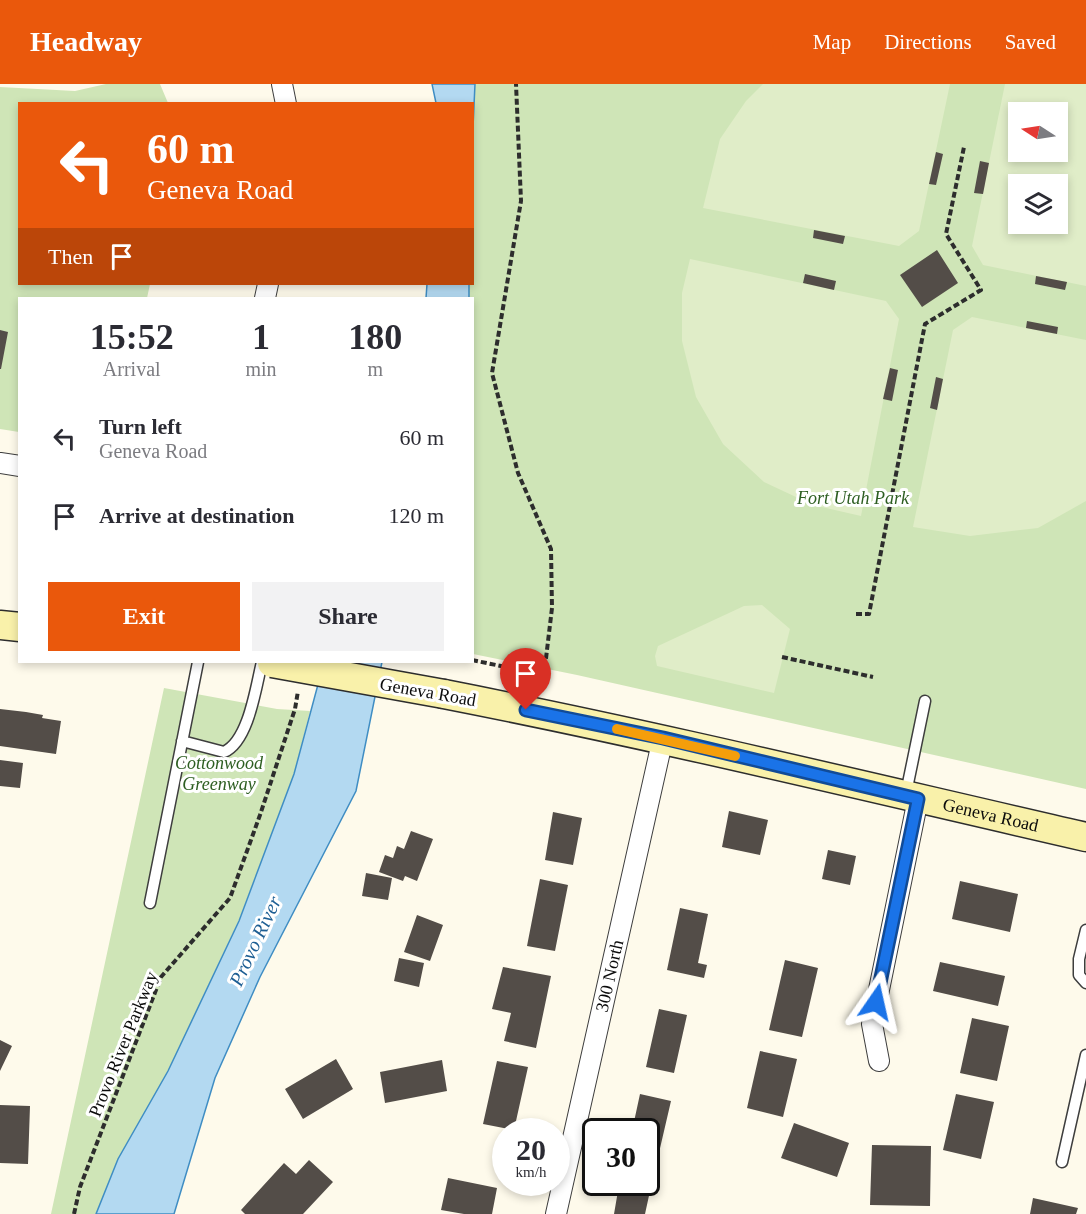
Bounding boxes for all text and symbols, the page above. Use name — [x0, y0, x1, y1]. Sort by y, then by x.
text: Headway — [30, 26, 142, 57]
text: Map — [813, 30, 851, 54]
text: Directions — [884, 30, 972, 54]
text: Saved — [1005, 30, 1056, 54]
north arrow — [1008, 102, 1068, 162]
map controls — [1008, 102, 1068, 234]
icon: left — [48, 126, 126, 204]
text: 60 m — [147, 126, 235, 172]
button: layers — [1008, 174, 1068, 234]
text: Geneva Road — [147, 175, 293, 205]
icon: arrive — [105, 240, 138, 273]
text: Then — [48, 244, 93, 269]
text: 15:52 — [90, 317, 174, 357]
text: 1 — [252, 317, 270, 357]
text: 180 — [348, 317, 402, 357]
text: Arrival — [103, 358, 161, 380]
text: min — [245, 358, 277, 380]
text: m — [368, 358, 383, 380]
text: Turn left — [99, 414, 182, 439]
icon: left — [48, 422, 81, 455]
text: 60 m — [399, 425, 444, 450]
text: Geneva Road — [99, 440, 207, 462]
park label: Fort Utah Park — [796, 488, 910, 508]
icon: arrive — [48, 500, 81, 533]
text: Arrive at destination — [99, 503, 295, 528]
text: 120 m — [388, 503, 444, 528]
button: Exit — [48, 582, 240, 651]
button: Share — [252, 582, 444, 651]
pin — [500, 648, 551, 710]
icon: arrive — [509, 657, 542, 690]
street label: Geneva Road — [378, 674, 478, 710]
park label: Cottonwood Greenway — [175, 753, 264, 794]
street label: Geneva Road — [941, 794, 1040, 836]
water label: Provo River — [224, 892, 285, 990]
street label: 300 North — [592, 938, 627, 1014]
street label: Provo River Parkway — [85, 968, 161, 1120]
position arrow — [844, 970, 908, 1034]
speed limit sign: 30 — [582, 1118, 660, 1196]
text: 20 — [516, 1133, 546, 1166]
text: km/h — [516, 1164, 546, 1180]

